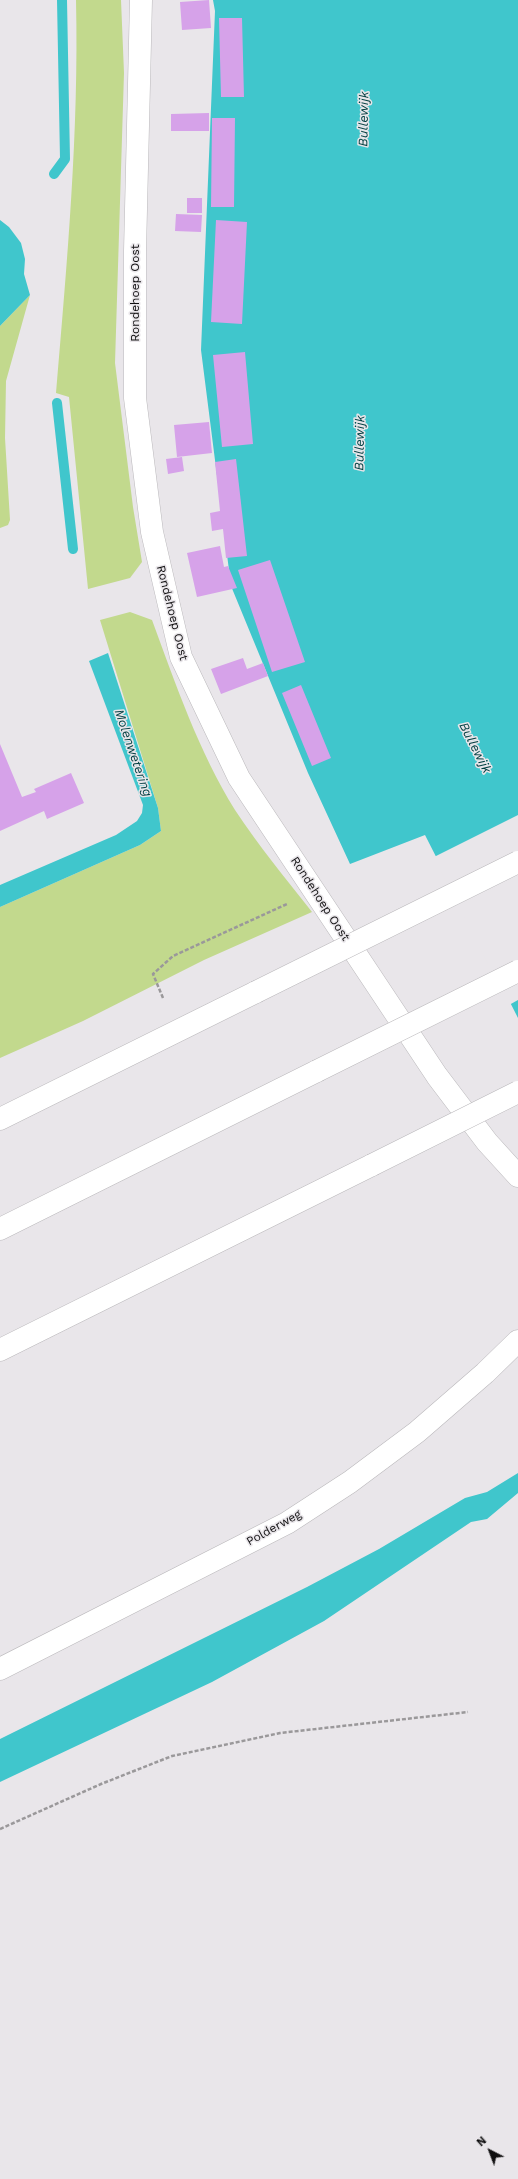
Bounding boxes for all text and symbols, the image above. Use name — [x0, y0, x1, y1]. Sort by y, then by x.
water label: Bullewijk — [356, 91, 372, 147]
street label: Rondehoep Oost — [128, 244, 142, 342]
water label: Bullewijk — [352, 415, 368, 471]
street label: Rondehoep Oost — [153, 564, 191, 662]
water label: Molenwetering — [111, 707, 155, 799]
water label: Bullewijk — [455, 720, 495, 776]
street label: Rondehoep Oost — [287, 854, 353, 944]
street label: Polderweg — [244, 1507, 304, 1549]
north arrow — [470, 2131, 510, 2171]
text: N — [474, 2134, 489, 2149]

